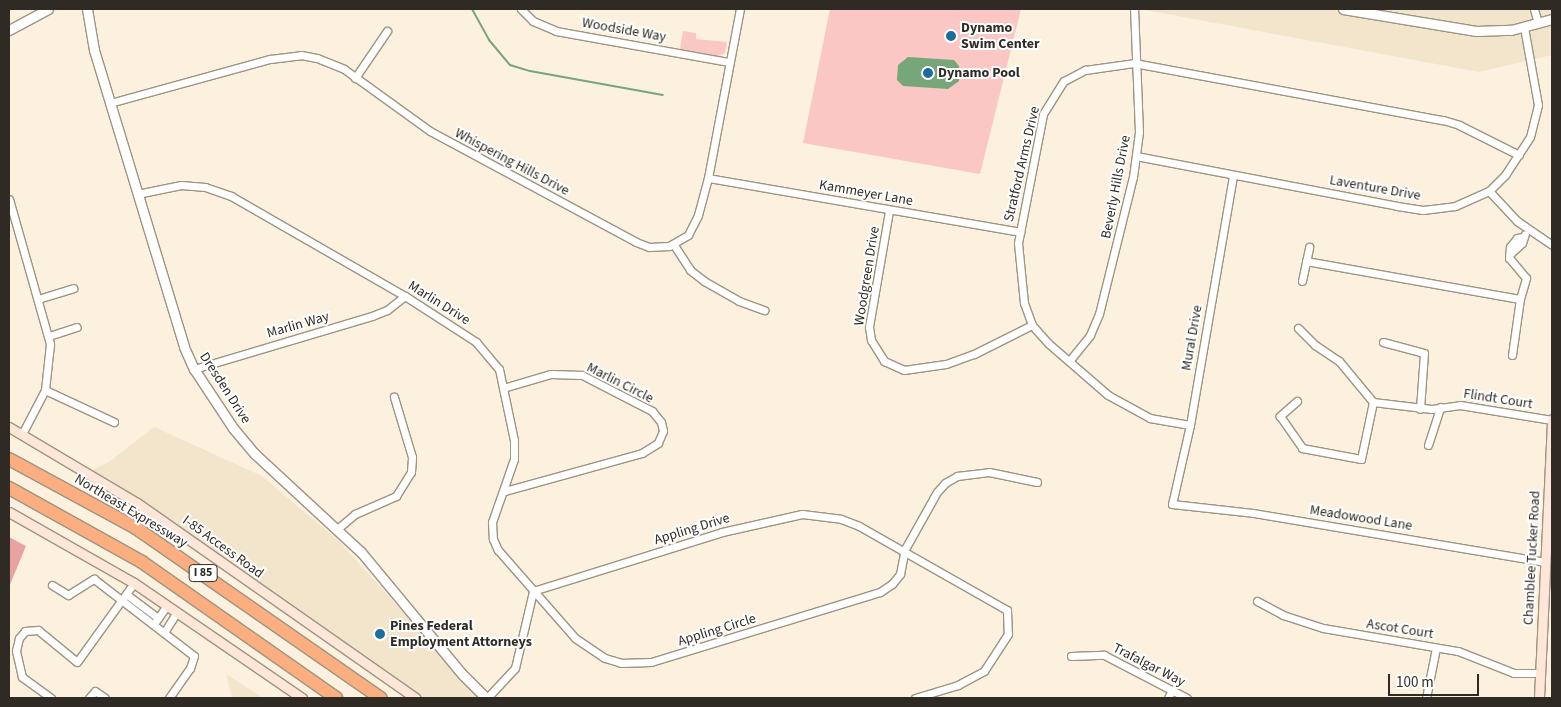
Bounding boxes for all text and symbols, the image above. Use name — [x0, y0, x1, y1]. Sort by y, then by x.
street label: Woodside Way — [581, 14, 667, 46]
place label: Dynamo Swim Center — [961, 20, 1040, 52]
marker: Dynamo Swim Center — [945, 30, 957, 42]
place label: Dynamo Pool — [938, 65, 1020, 81]
marker: Dynamo Pool — [922, 67, 934, 79]
street label: Stratford Arms Drive — [1001, 105, 1043, 223]
street label: Whispering Hills Drive — [452, 125, 572, 199]
street label: Beverly Hills Drive — [1098, 134, 1134, 240]
street label: Laventure Drive — [1328, 172, 1422, 204]
street label: Kammeyer Lane — [818, 176, 914, 210]
street label: Woodgreen Drive — [851, 225, 883, 327]
street label: Marlin Drive — [405, 277, 473, 329]
street label: Mural Drive — [1178, 304, 1206, 372]
street label: Marlin Way — [265, 308, 331, 342]
street label: Dresden Drive — [196, 349, 254, 427]
street label: Marlin Circle — [584, 359, 656, 407]
street label: Flindt Court — [1462, 385, 1534, 413]
street label: Northeast Expressway — [72, 471, 190, 551]
street label: Chamblee Tucker Road — [1520, 490, 1544, 626]
street label: Meadowood Lane — [1309, 502, 1413, 534]
street label: Appling Drive — [652, 510, 732, 548]
street label: I-85 Access Road — [179, 512, 267, 582]
road number: I 85 — [188, 564, 218, 582]
street label: Appling Circle — [676, 610, 758, 650]
street label: Ascot Court — [1365, 615, 1435, 643]
place label: Pines Federal Employment Attorneys — [390, 618, 532, 650]
marker: Pines Federal Employment Attorneys — [374, 628, 386, 640]
street label: Trafalgar Way — [1110, 640, 1188, 690]
scale bar — [1391, 664, 1482, 696]
text: 100 m — [1396, 672, 1434, 693]

